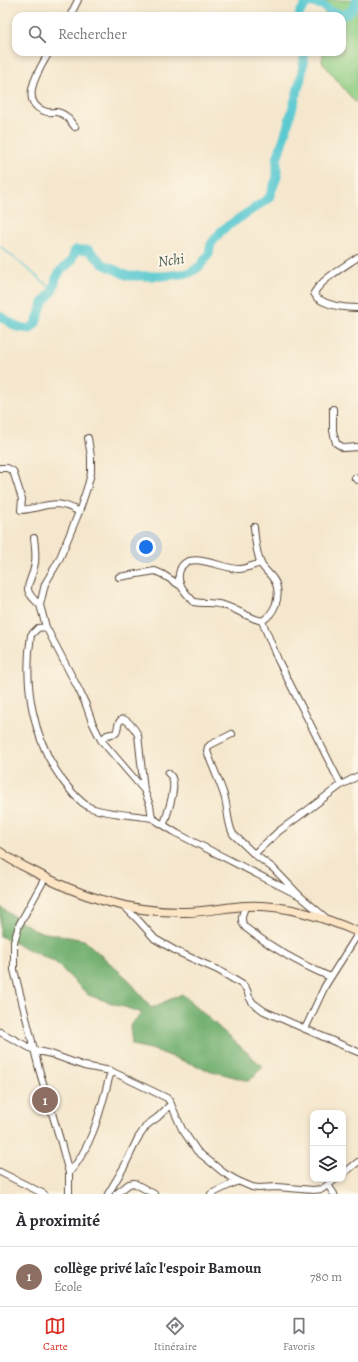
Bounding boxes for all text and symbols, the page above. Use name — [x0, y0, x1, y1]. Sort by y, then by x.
search box — [12, 12, 346, 56]
icon: search — [26, 23, 48, 45]
text: Rechercher — [58, 24, 127, 44]
water label: Nchi — [157, 248, 185, 272]
your location — [136, 537, 156, 557]
pin: 1 — [32, 1085, 58, 1115]
map controls — [310, 1110, 346, 1182]
button: locate — [310, 1110, 346, 1146]
button: layers — [310, 1146, 346, 1182]
text: À proximité — [16, 1209, 100, 1232]
text: collège privé laîc l'espoir Bamoun — [54, 1258, 262, 1278]
text: 1 — [27, 1268, 31, 1285]
text: 780 m — [310, 1268, 342, 1285]
text: École — [54, 1278, 82, 1295]
tab: Carte — [43, 1315, 68, 1354]
tab: Itinéraire — [154, 1315, 197, 1354]
tab: Favoris — [283, 1315, 315, 1354]

